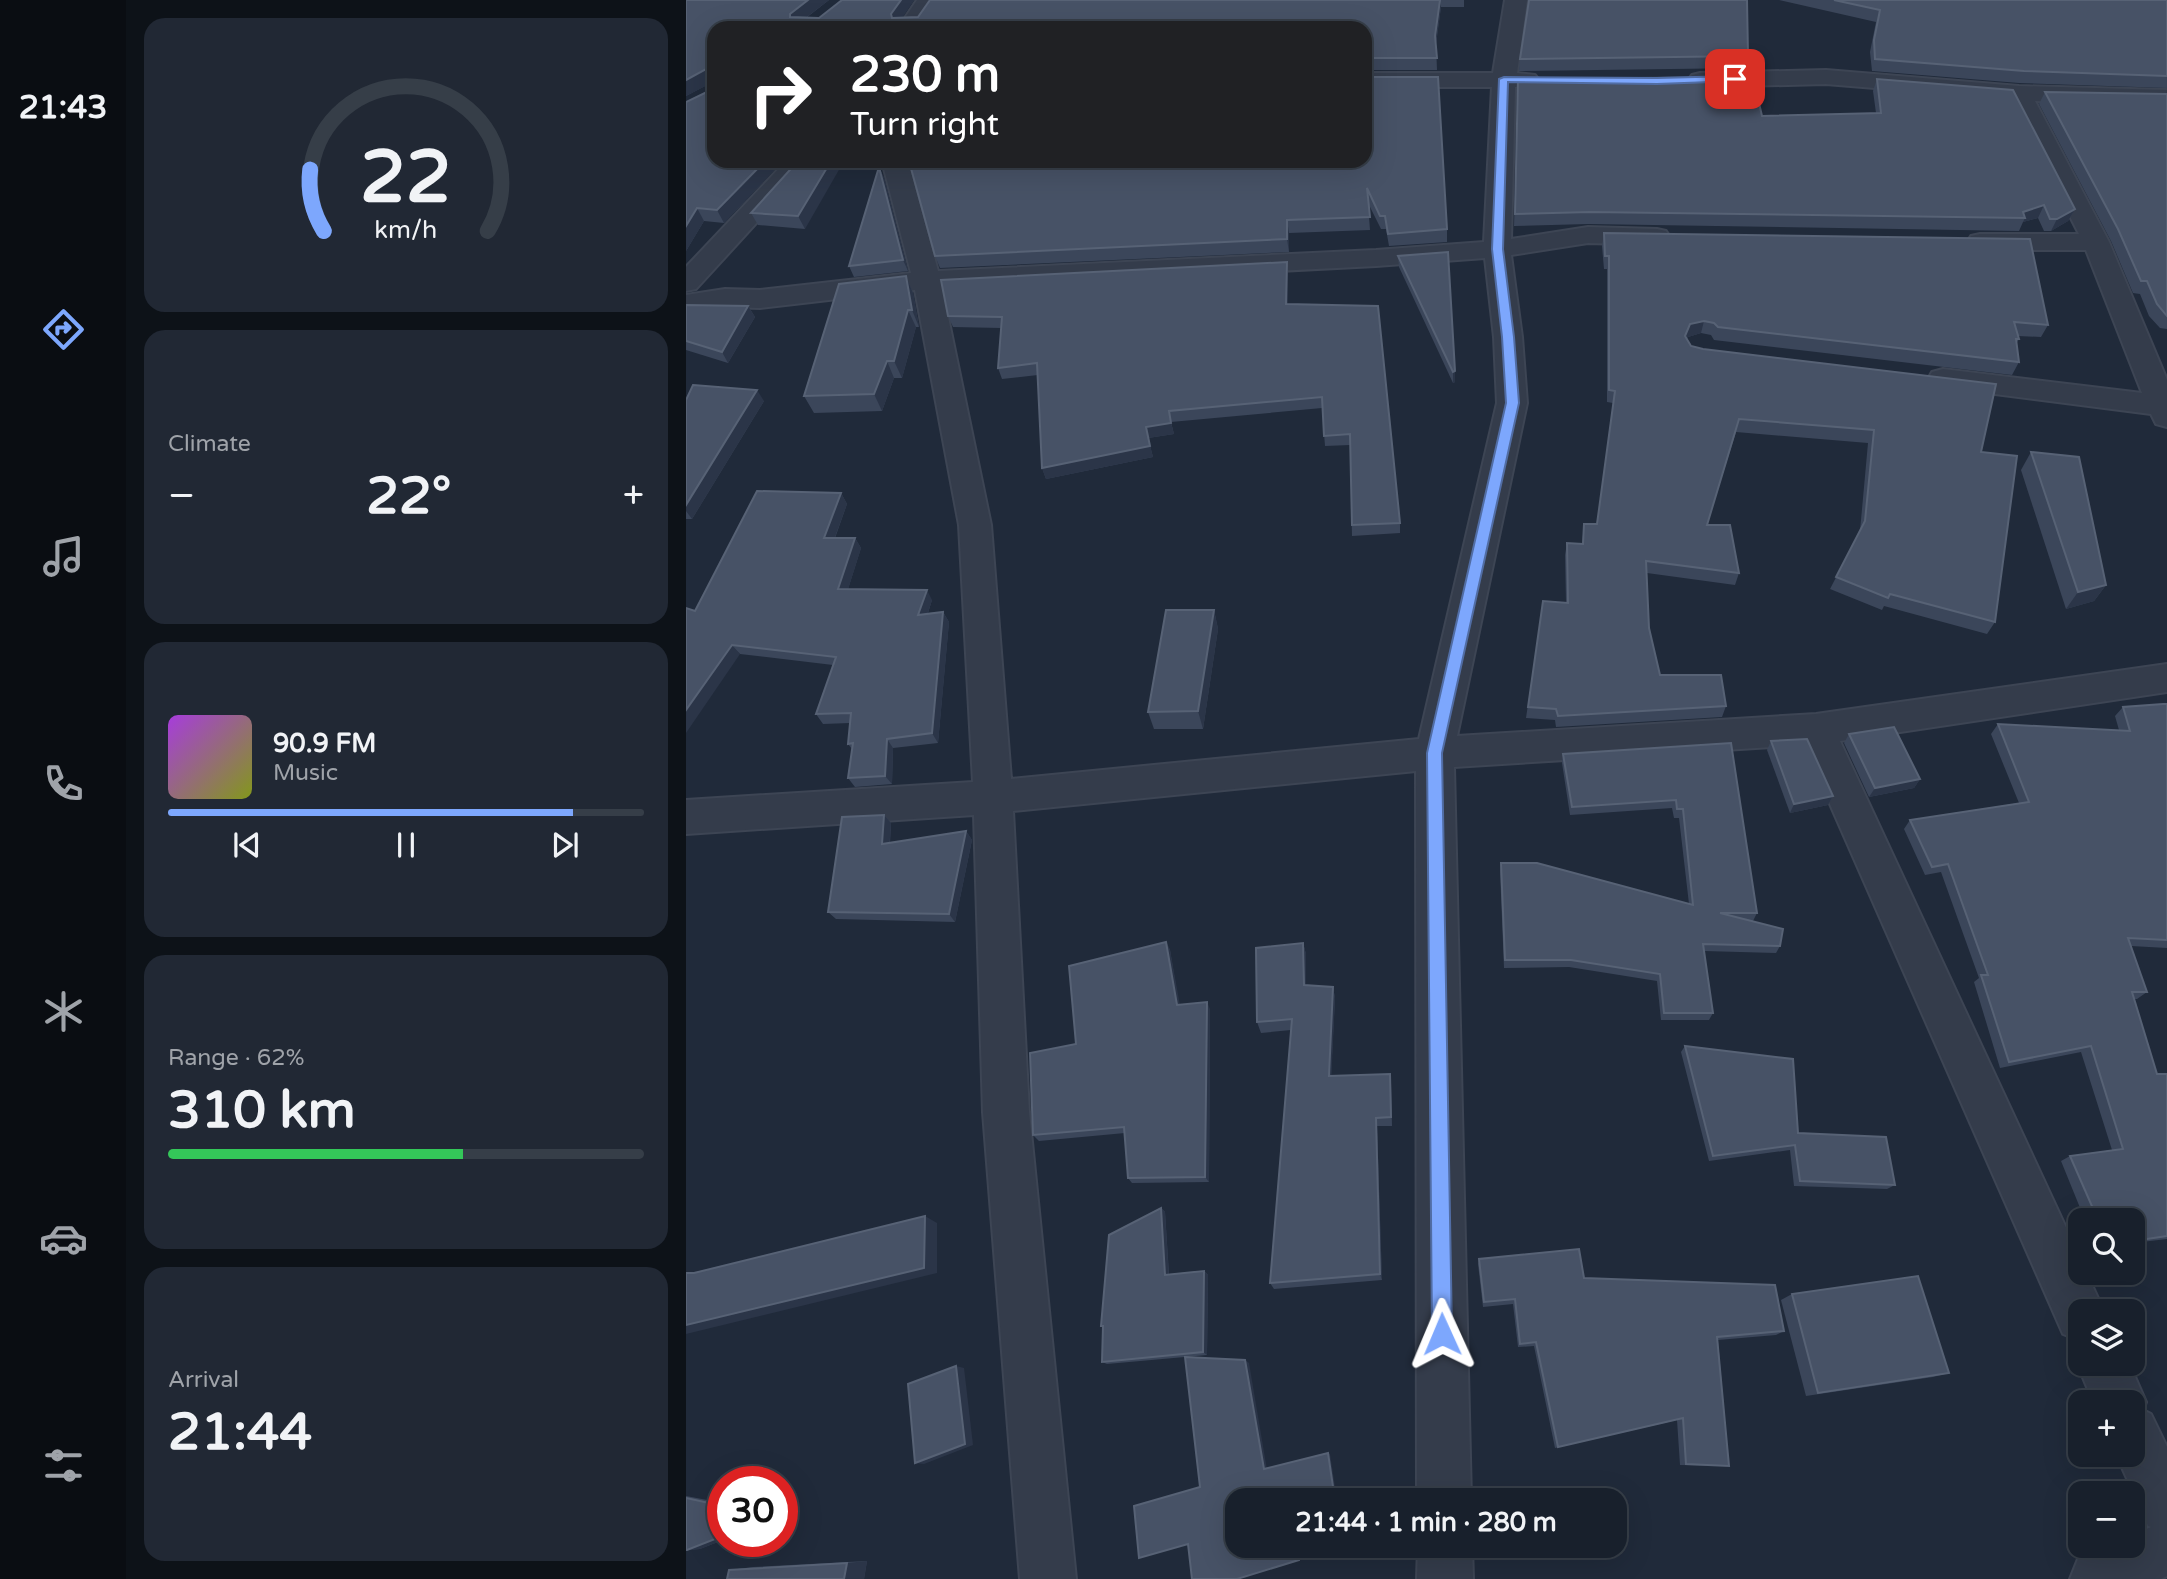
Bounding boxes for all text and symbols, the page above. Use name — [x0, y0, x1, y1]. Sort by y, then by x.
text: 230 m — [850, 46, 1000, 105]
icon: right — [735, 49, 826, 140]
pin — [1705, 49, 1765, 109]
icon: arrive — [1716, 60, 1754, 98]
text: 21:43 — [19, 89, 107, 127]
text: Turn right — [850, 106, 999, 144]
text: 22 — [360, 134, 452, 222]
text: km/h — [375, 215, 437, 245]
icon: directions — [39, 305, 88, 354]
text: Climate — [168, 430, 251, 458]
text: 22° — [366, 465, 451, 528]
text: − — [168, 473, 195, 519]
text: + — [623, 473, 644, 519]
icon: music — [39, 532, 88, 581]
text: 90.9 FM — [273, 728, 376, 759]
icon: phone — [39, 759, 88, 808]
text: Music — [273, 759, 338, 787]
icon: previous — [228, 826, 266, 864]
icon: pause — [387, 826, 425, 864]
icon: next — [546, 826, 584, 864]
icon: climate — [39, 987, 88, 1036]
text: Range · 62% — [168, 1044, 304, 1072]
text: 310 km — [168, 1079, 356, 1142]
map controls — [2068, 1208, 2145, 1558]
button: search — [2068, 1208, 2145, 1285]
icon: car — [39, 1214, 88, 1263]
position arrow — [1405, 1297, 1479, 1371]
button: layers — [2068, 1299, 2145, 1376]
text: Arrival — [168, 1366, 239, 1394]
button: + — [2068, 1390, 2145, 1467]
text: 21:44 — [168, 1401, 312, 1464]
icon: filters — [39, 1441, 88, 1490]
speed limit sign: 30 — [707, 1466, 798, 1557]
button: − — [2068, 1481, 2145, 1558]
text: 21:44 · 1 min · 280 m — [1295, 1507, 1557, 1538]

